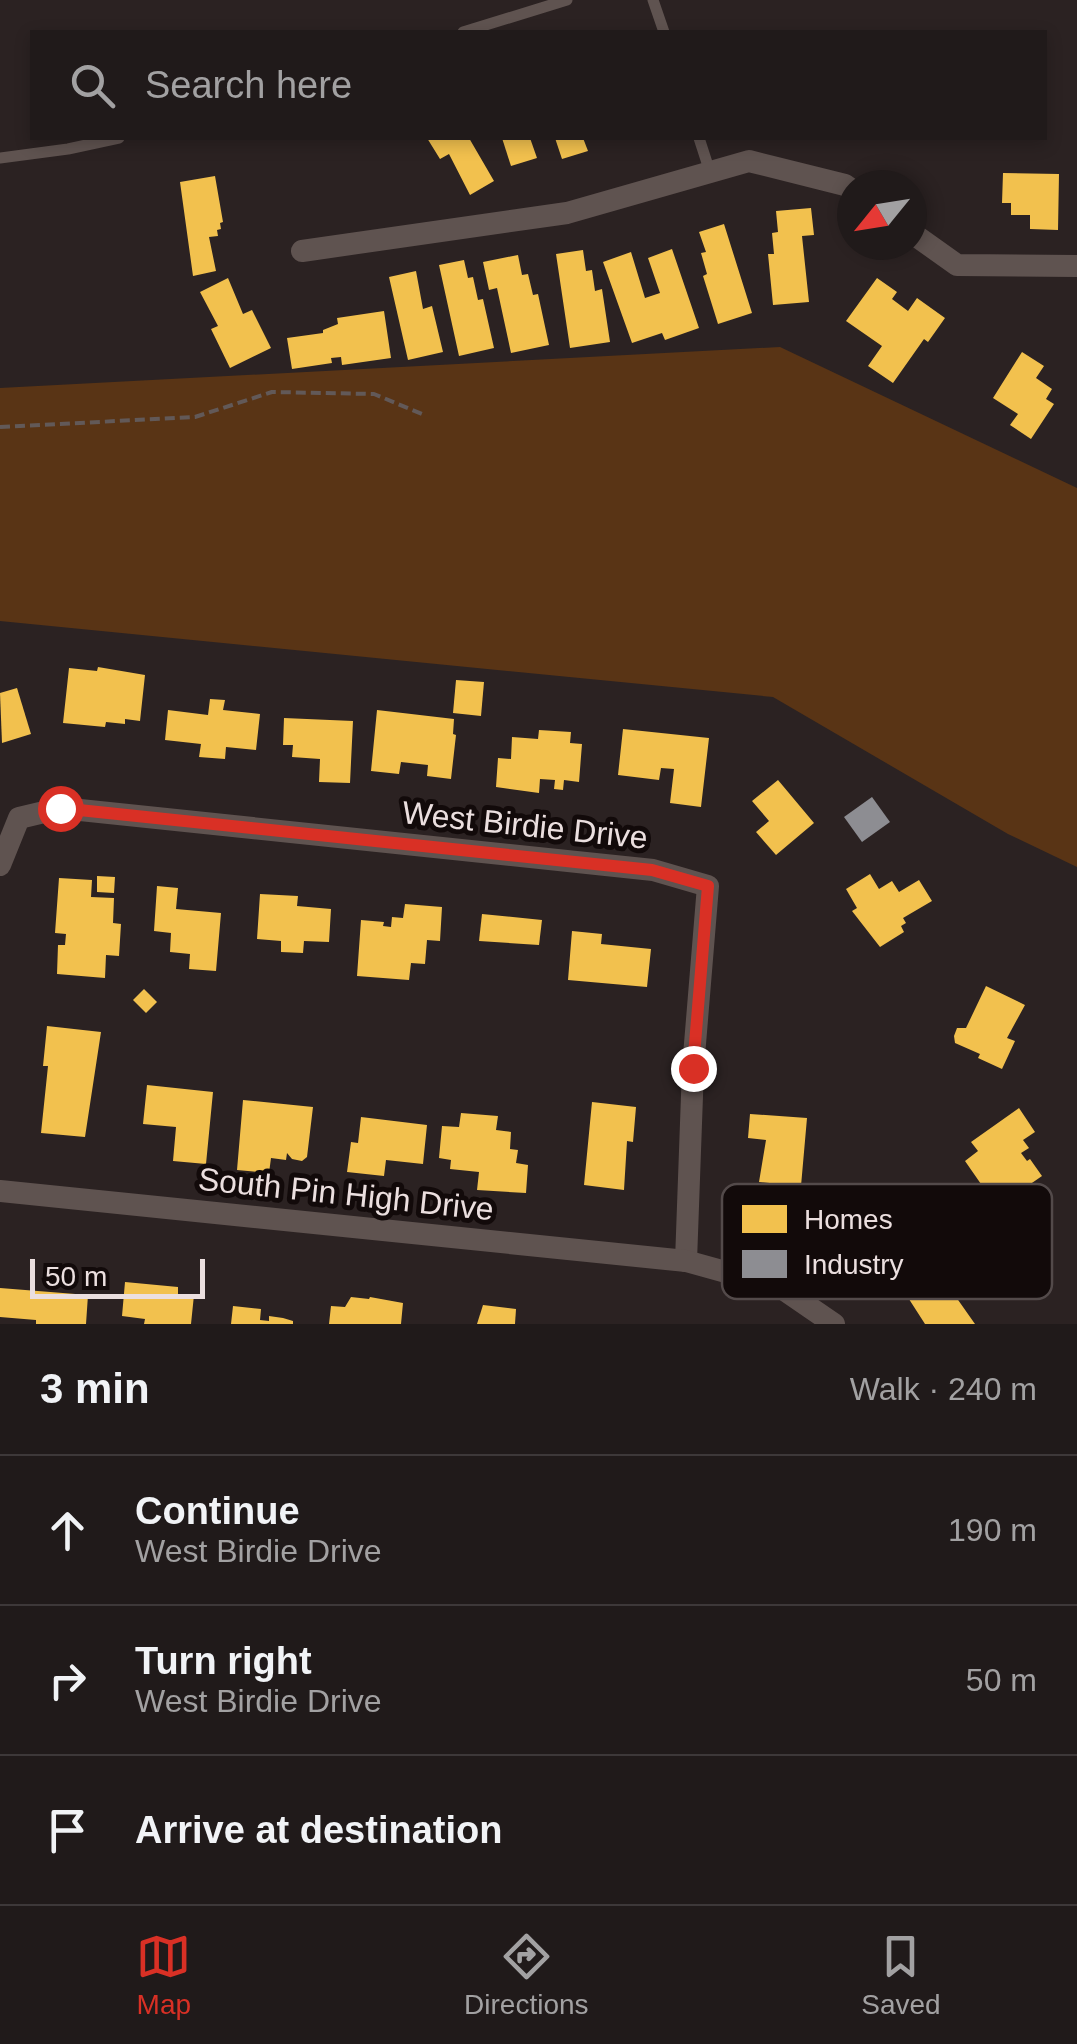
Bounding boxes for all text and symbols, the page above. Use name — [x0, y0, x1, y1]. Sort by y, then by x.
search box — [30, 30, 1047, 140]
icon: search — [65, 58, 120, 113]
text: Search here — [145, 64, 352, 106]
north arrow — [837, 170, 927, 260]
route start — [38, 786, 84, 832]
street label: West Birdie Drive — [401, 794, 649, 856]
route end — [671, 1046, 717, 1092]
street label: South Pin High Drive — [196, 1161, 496, 1227]
legend — [722, 1184, 1052, 1299]
text: Homes — [804, 1204, 893, 1235]
text: Industry — [804, 1249, 904, 1280]
scale bar — [30, 1254, 205, 1298]
text: 50 m — [45, 1261, 107, 1292]
text: 3 min — [40, 1365, 150, 1412]
text: Walk · 240 m — [850, 1371, 1037, 1407]
text: Continue — [135, 1490, 300, 1532]
icon: ahead — [40, 1503, 95, 1558]
text: 190 m — [948, 1512, 1037, 1548]
text: West Birdie Drive — [135, 1533, 382, 1569]
text: Turn right — [135, 1640, 312, 1682]
icon: right — [40, 1653, 95, 1708]
text: 50 m — [966, 1662, 1037, 1698]
text: West Birdie Drive — [135, 1683, 382, 1719]
icon: arrive — [40, 1803, 95, 1858]
text: Arrive at destination — [135, 1809, 502, 1851]
tab: Map — [136, 1929, 191, 2021]
tab: Directions — [464, 1929, 589, 2021]
tab: Saved — [861, 1929, 941, 2021]

